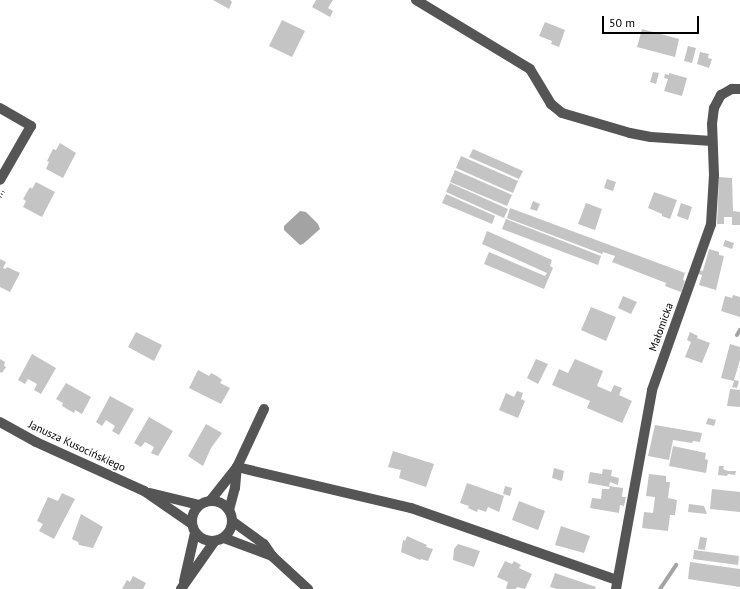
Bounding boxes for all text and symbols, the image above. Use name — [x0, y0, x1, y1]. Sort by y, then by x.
scale bar — [604, 8, 701, 34]
text: 50 m — [609, 15, 635, 30]
street label: Małomicka — [646, 301, 676, 353]
street label: Janusza Kusocińskiego — [26, 418, 128, 474]

